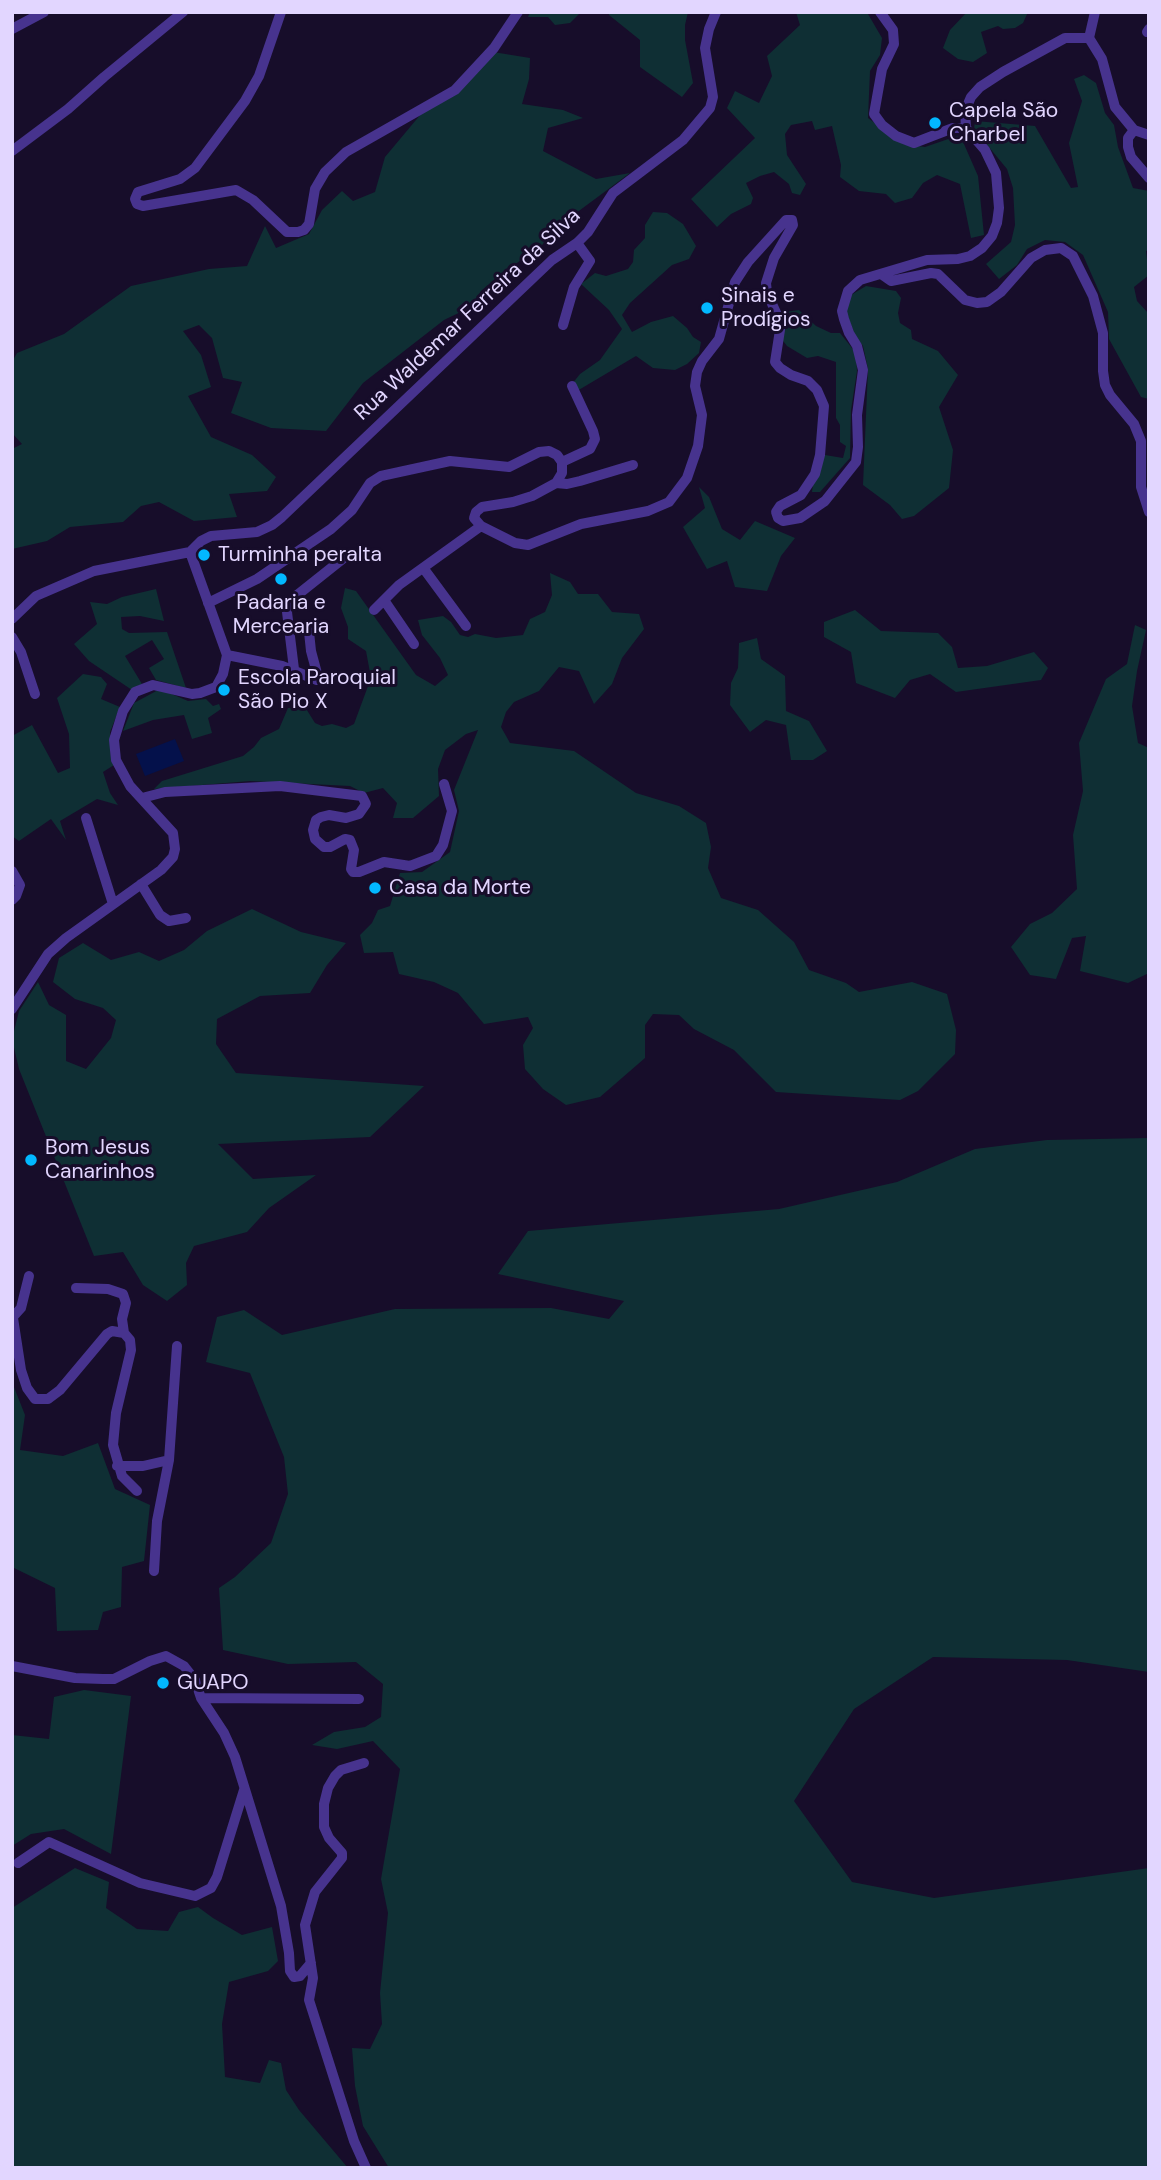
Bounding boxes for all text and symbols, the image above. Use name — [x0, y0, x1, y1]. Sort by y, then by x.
place label: Capela São Charbel — [949, 98, 1058, 148]
marker: Capela São Charbel — [927, 115, 943, 131]
street label: Rua Waldemar Ferreira da Silva — [350, 204, 586, 426]
place label: Sinais e Prodígios — [721, 283, 811, 333]
marker: Sinais e Prodígios — [699, 300, 715, 316]
place label: Turminha peralta — [218, 542, 382, 568]
marker: Turminha peralta — [196, 547, 212, 563]
marker: Padaria e Mercearia — [273, 571, 289, 587]
place label: Padaria e Mercearia — [233, 590, 329, 640]
place label: Escola Paroquial São Pio X — [238, 665, 396, 715]
marker: Escola Paroquial São Pio X — [216, 682, 232, 698]
place label: Casa da Morte — [389, 875, 531, 901]
marker: Casa da Morte — [367, 880, 383, 896]
place label: Bom Jesus Canarinhos — [45, 1135, 155, 1185]
marker: Bom Jesus Canarinhos — [23, 1152, 39, 1168]
place label: GUAPO — [177, 1670, 248, 1696]
marker: GUAPO — [155, 1675, 171, 1691]

